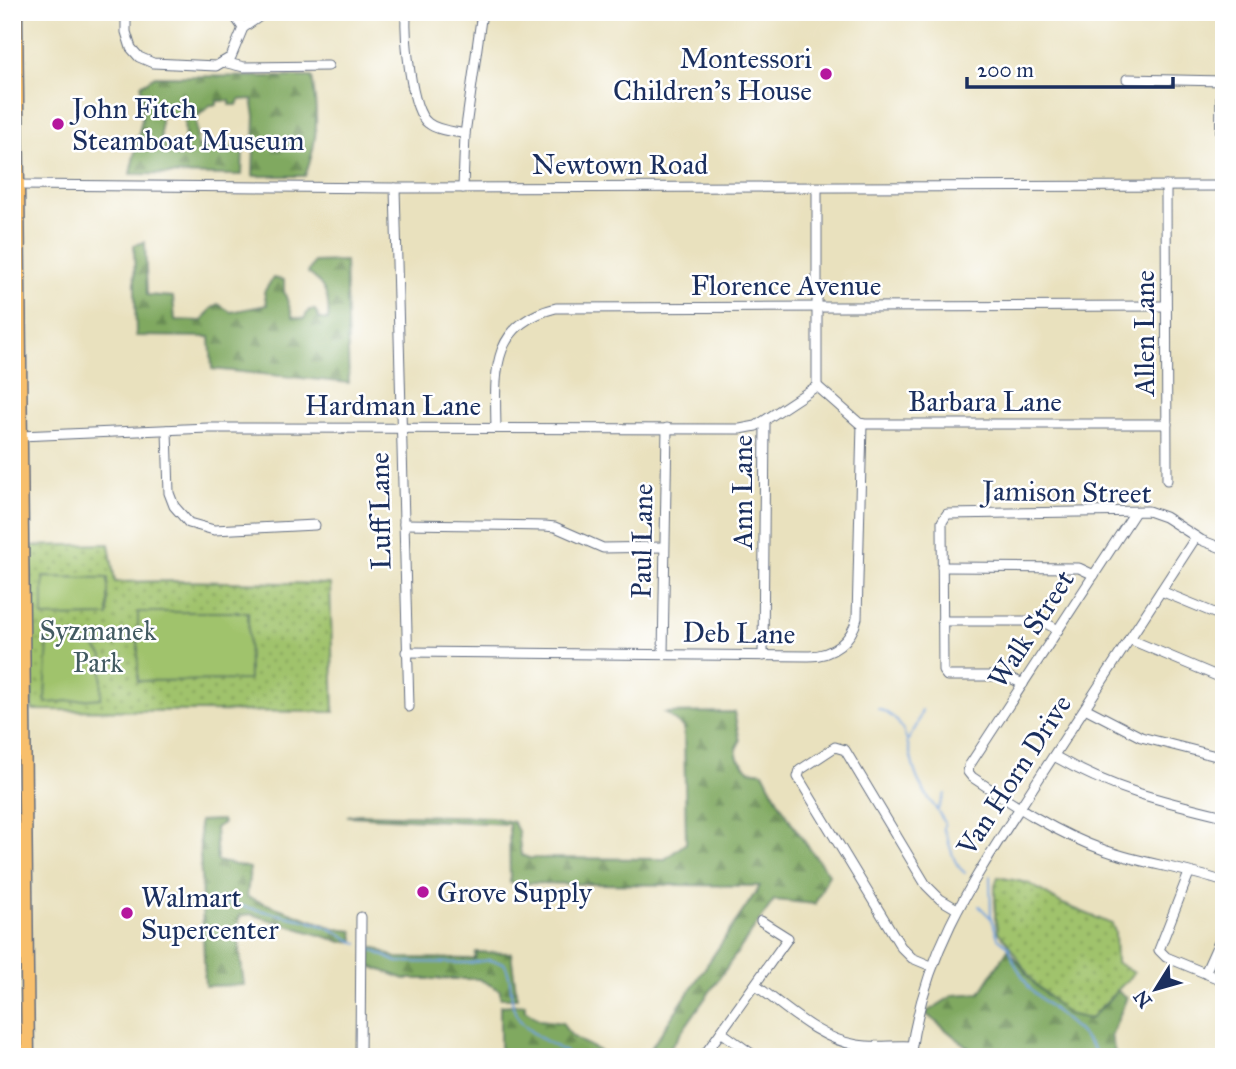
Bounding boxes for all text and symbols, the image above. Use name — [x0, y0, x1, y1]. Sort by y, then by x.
place label: Montessori Children's House — [613, 41, 812, 108]
scale bar — [967, 46, 1173, 90]
text: 200 m — [977, 57, 1034, 83]
marker: Montessori Children's House — [818, 66, 834, 82]
place label: John Fitch Steamboat Museum — [69, 91, 304, 158]
marker: John Fitch Steamboat Museum — [50, 116, 66, 132]
street label: Newtown Road — [532, 147, 708, 182]
street label: Florence Avenue — [691, 268, 881, 303]
street label: Allen Lane — [1127, 270, 1162, 397]
street label: Barbara Lane — [908, 384, 1062, 419]
street label: Hardman Lane — [305, 388, 481, 423]
street label: Ann Lane — [725, 435, 760, 550]
street label: Luff Lane — [361, 452, 399, 570]
street label: Jamison Street — [979, 473, 1152, 511]
street label: Paul Lane — [623, 483, 661, 599]
street label: Walk Street — [980, 564, 1082, 694]
park label: Syzmanek Park — [39, 613, 157, 680]
street label: Deb Lane — [682, 615, 796, 651]
street label: Van Horn Drive — [948, 688, 1079, 863]
place label: Grove Supply — [437, 875, 593, 910]
place label: Walmart Supercenter — [141, 880, 279, 947]
marker: Grove Supply — [415, 884, 431, 900]
marker: Walmart Supercenter — [119, 905, 135, 921]
north arrow — [1120, 954, 1190, 1024]
text: N — [1129, 986, 1157, 1012]

